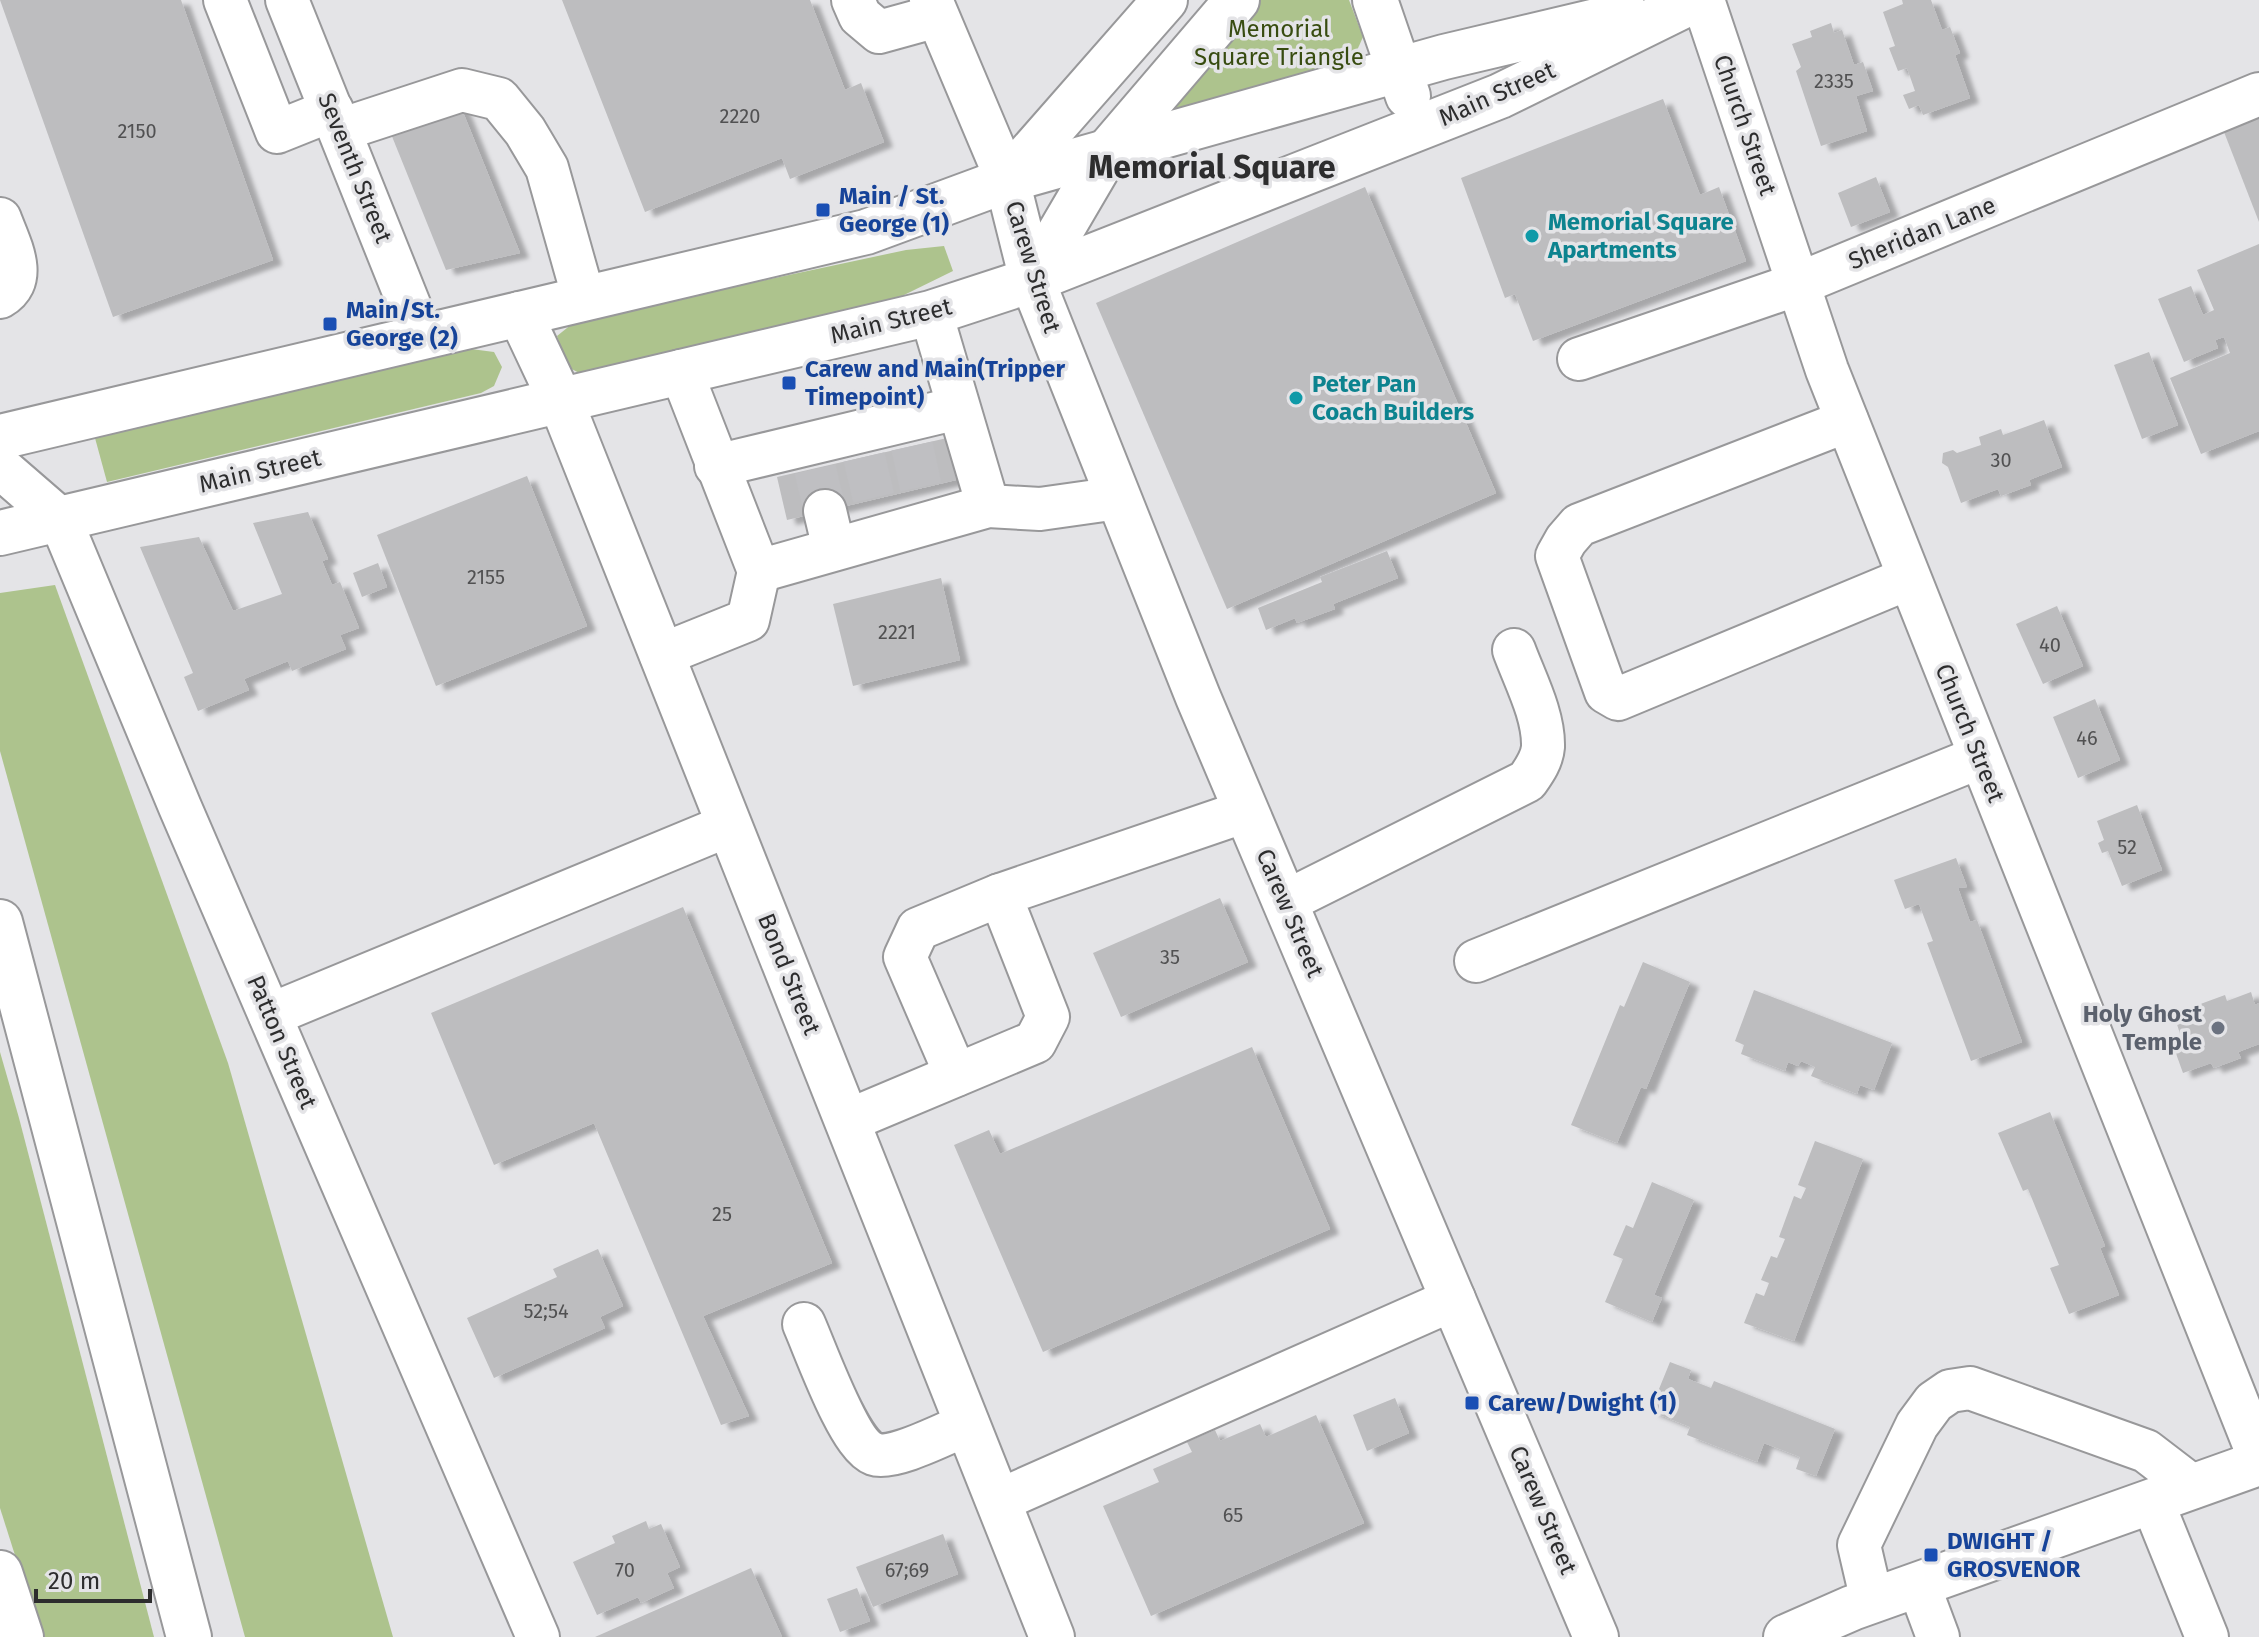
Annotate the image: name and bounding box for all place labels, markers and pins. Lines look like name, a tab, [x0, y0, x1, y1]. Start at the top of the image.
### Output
place label: Main / St. George (1)	[839, 182, 949, 238]
marker: Main / St. George (1)	[814, 201, 832, 219]
place label: Memorial Square Apartments	[1547, 208, 1734, 264]
marker: Memorial Square Apartments	[1523, 227, 1541, 245]
place label: Main/St. George (2)	[346, 296, 458, 352]
marker: Main/St. George (2)	[321, 315, 339, 333]
place label: Carew and Main(Tripper Timepoint)	[805, 355, 1066, 411]
place label: Peter Pan Coach Builders	[1312, 370, 1475, 426]
marker: Carew and Main(Tripper Timepoint)	[780, 374, 798, 392]
marker: Peter Pan Coach Builders	[1287, 389, 1305, 407]
place label: Holy Ghost Temple	[2083, 1000, 2203, 1056]
marker: Holy Ghost Temple	[2209, 1019, 2227, 1037]
place label: Carew/Dwight (1)	[1488, 1389, 1676, 1417]
marker: Carew/Dwight (1)	[1463, 1394, 1481, 1412]
place label: DWIGHT / GROSVENOR	[1947, 1527, 2081, 1583]
marker: DWIGHT / GROSVENOR	[1922, 1546, 1940, 1564]

